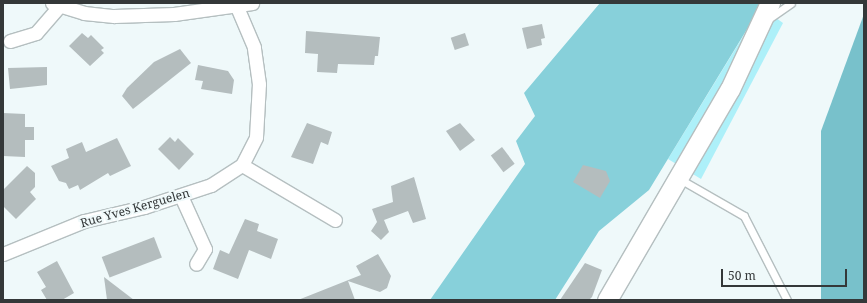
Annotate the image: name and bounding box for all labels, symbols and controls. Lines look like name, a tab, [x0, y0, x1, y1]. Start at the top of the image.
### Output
street label: Rue Yves Kerguelen	[79, 185, 191, 231]
scale bar	[723, 261, 849, 287]
text: 50 m	[728, 267, 756, 284]

